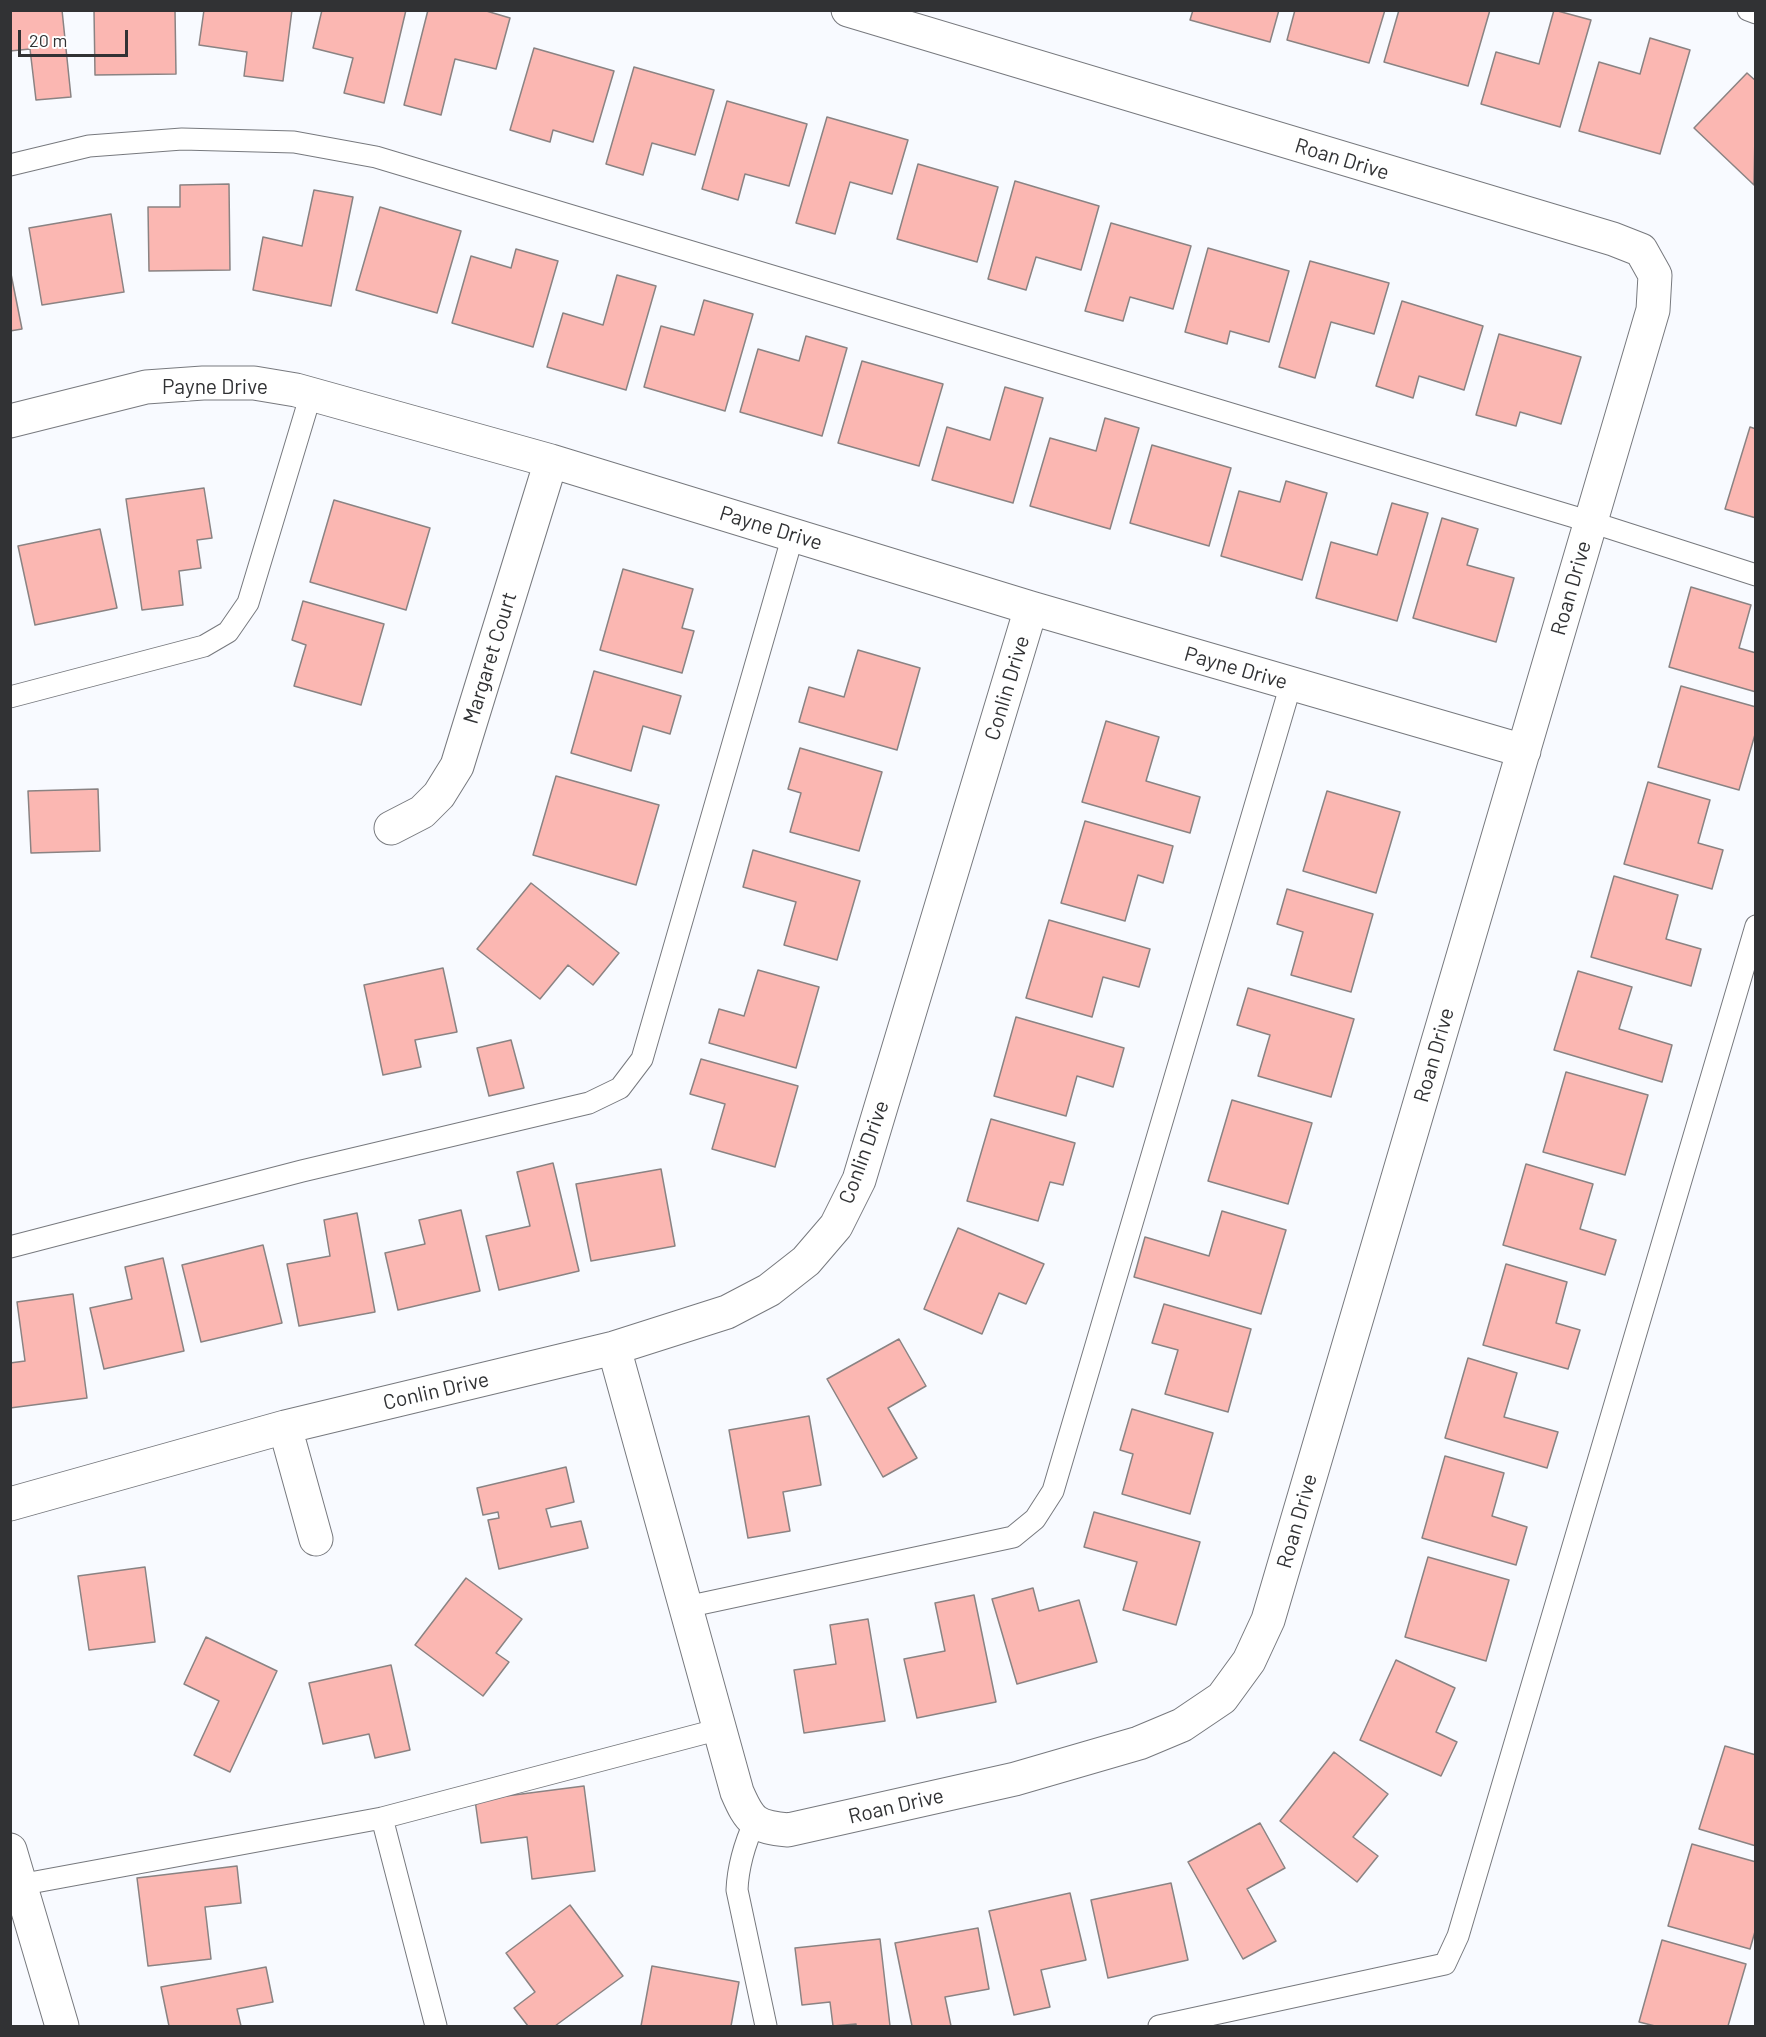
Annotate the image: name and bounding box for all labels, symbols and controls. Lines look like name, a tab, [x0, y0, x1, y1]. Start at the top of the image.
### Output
scale bar	[21, 18, 130, 56]
text: 20 m	[29, 29, 67, 51]
street label: Roan Drive	[1292, 133, 1392, 185]
street label: Payne Drive	[162, 374, 268, 400]
street label: Payne Drive	[717, 500, 825, 556]
street label: Roan Drive	[1545, 538, 1597, 638]
street label: Margaret Court	[458, 589, 522, 727]
street label: Conlin Drive	[979, 633, 1035, 743]
street label: Payne Drive	[1182, 641, 1290, 695]
street label: Roan Drive	[1408, 1005, 1460, 1105]
street label: Conlin Drive	[834, 1097, 894, 1207]
street label: Conlin Drive	[381, 1367, 491, 1415]
street label: Roan Drive	[1271, 1471, 1323, 1571]
street label: Roan Drive	[846, 1783, 946, 1829]

